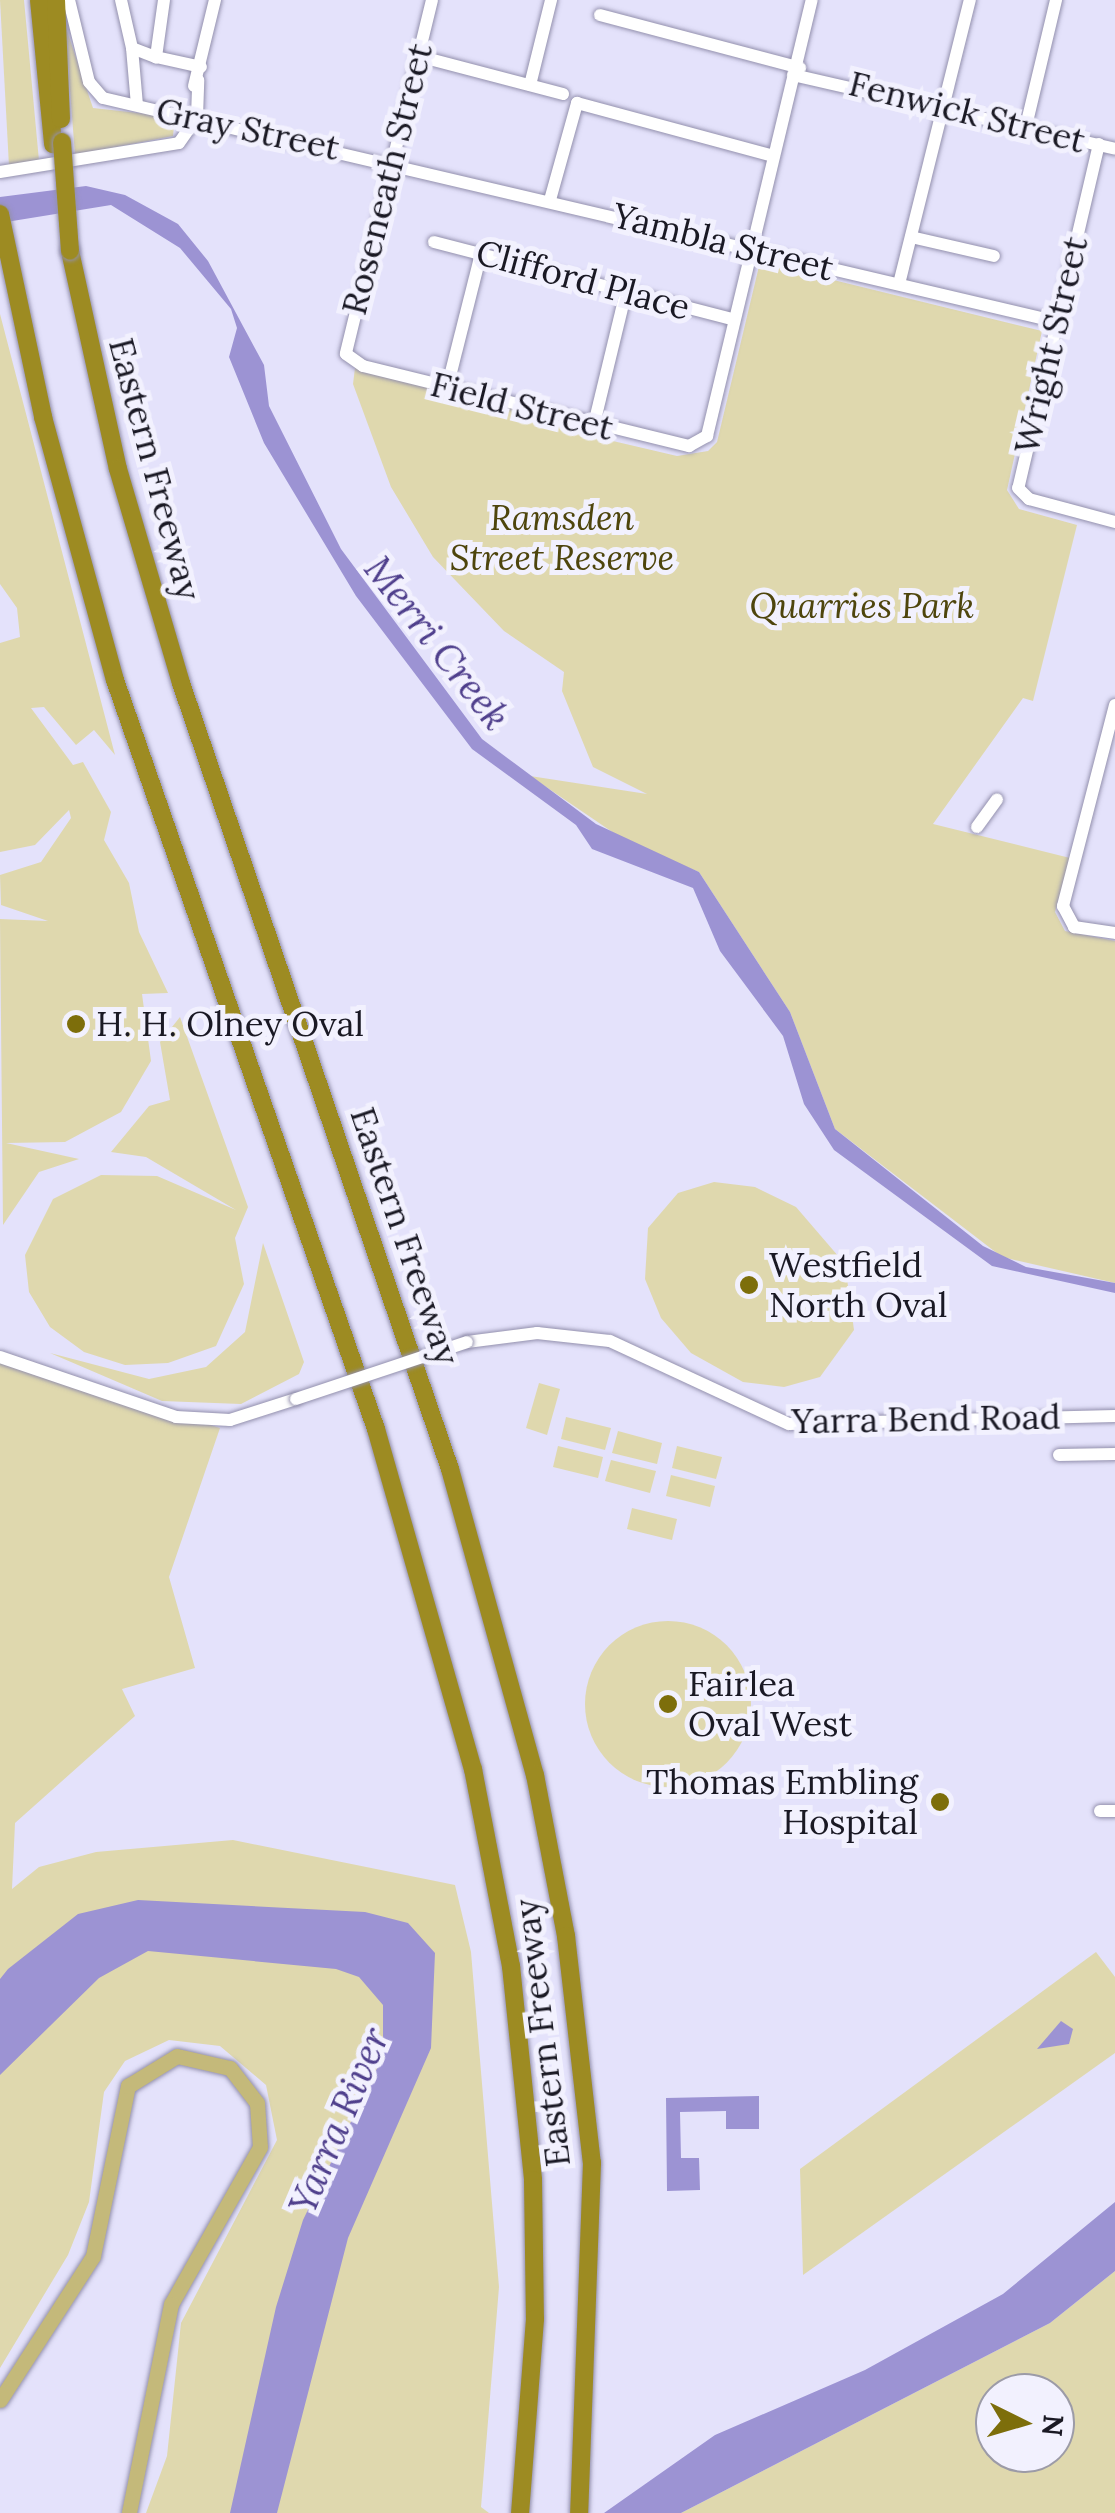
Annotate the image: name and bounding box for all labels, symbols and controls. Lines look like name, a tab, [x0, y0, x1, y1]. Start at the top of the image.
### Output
street label: Roseneath Street	[333, 39, 441, 319]
street label: Fenwick Street	[845, 62, 1089, 162]
street label: Gray Street	[153, 89, 343, 169]
street label: Yambla Street	[608, 194, 838, 290]
street label: Clifford Place	[472, 231, 694, 329]
street label: Wright Street	[1006, 232, 1096, 458]
street label: Eastern Freeway	[100, 333, 210, 605]
street label: Field Street	[426, 363, 618, 449]
park label: Ramsden Street Reserve	[450, 497, 674, 579]
water label: Merri Creek	[355, 547, 519, 739]
park label: Quarries Park	[750, 585, 974, 627]
place label: H. H. Olney Oval	[96, 1003, 364, 1045]
marker: H. H. Olney Oval	[65, 1013, 87, 1035]
street label: Eastern Freeway	[341, 1102, 469, 1370]
place label: Westfield North Oval	[769, 1244, 948, 1326]
marker: Westfield North Oval	[738, 1274, 760, 1296]
street label: Yarra Bend Road	[791, 1396, 1061, 1442]
place label: Fairlea Oval West	[688, 1663, 852, 1745]
marker: Fairlea Oval West	[657, 1693, 679, 1715]
place label: Thomas Embling Hospital	[646, 1761, 918, 1843]
marker: Thomas Embling Hospital	[927, 1789, 953, 1815]
street label: Eastern Freeway	[505, 1897, 579, 2169]
water label: Yarra River	[279, 2021, 399, 2221]
north arrow	[975, 2373, 1075, 2473]
text: N	[1034, 2413, 1072, 2438]

